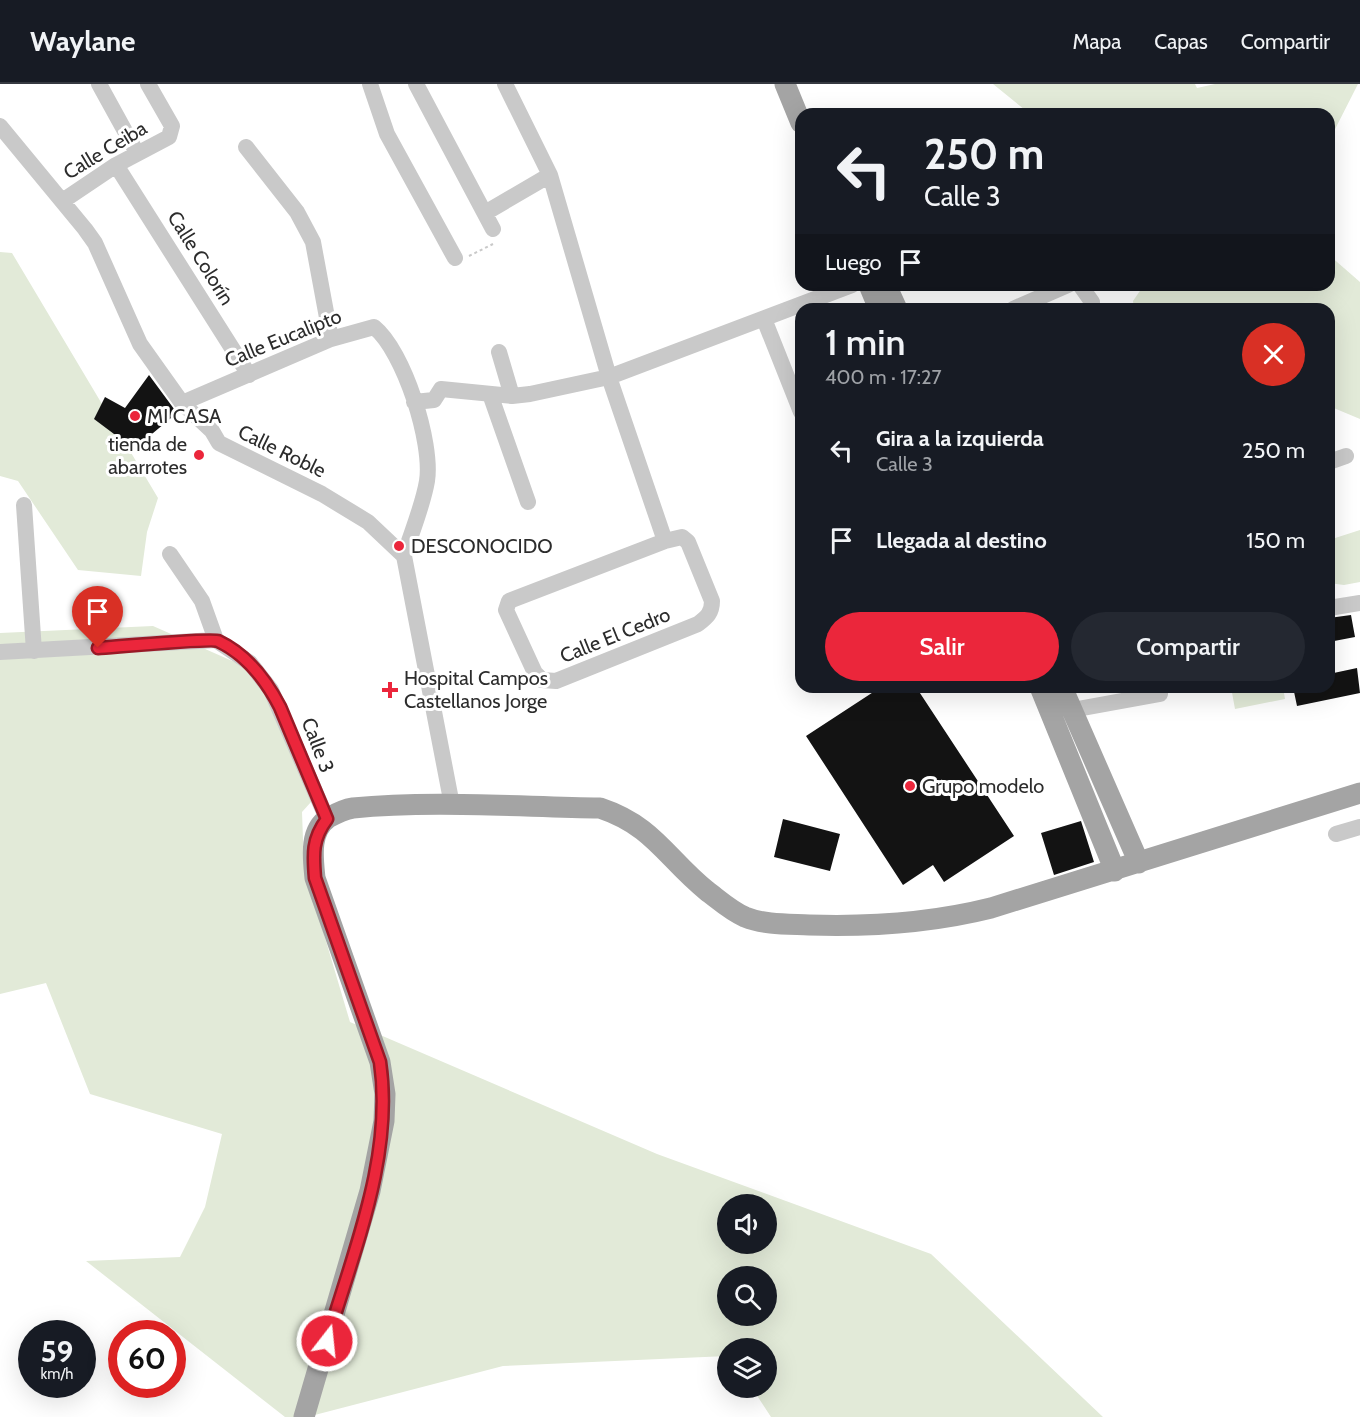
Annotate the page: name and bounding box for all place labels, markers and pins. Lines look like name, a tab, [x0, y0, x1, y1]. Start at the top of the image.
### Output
place label: MI CASA	[147, 404, 222, 428]
marker: MI CASA	[128, 409, 142, 423]
place label: tienda de abarrotes	[108, 432, 187, 479]
marker: tienda de abarrotes	[192, 448, 206, 462]
place label: DESCONOCIDO	[411, 534, 553, 558]
marker: DESCONOCIDO	[392, 539, 406, 553]
pin	[72, 586, 123, 648]
place label: Hospital Campos Castellanos Jorge	[404, 666, 548, 713]
marker: Hospital Campos Castellanos Jorge	[381, 681, 399, 699]
place label: Grupo modelo	[922, 774, 1044, 798]
marker: Grupo modelo	[903, 779, 917, 793]

